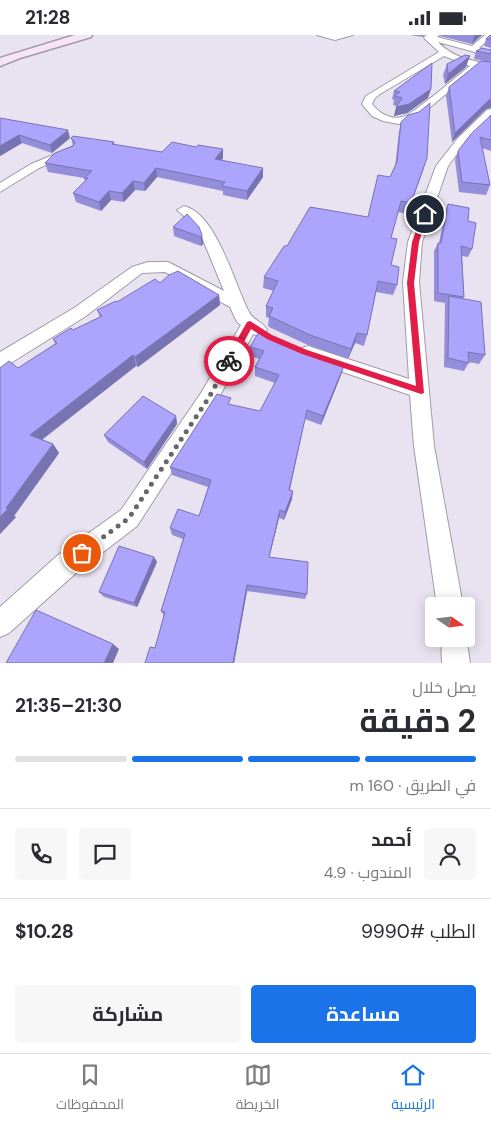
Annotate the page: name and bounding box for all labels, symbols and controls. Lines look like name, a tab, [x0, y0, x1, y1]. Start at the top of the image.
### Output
text: 21:28	[25, 5, 71, 30]
pin	[404, 193, 446, 235]
icon: home	[411, 200, 439, 228]
courier	[204, 336, 254, 386]
icon: bike	[215, 347, 243, 375]
pin	[61, 532, 103, 574]
icon: bag	[68, 539, 96, 567]
north arrow	[425, 597, 475, 647]
map controls	[425, 597, 475, 647]
text: يصل خلال	[412, 677, 476, 698]
text: 21:30–21:35	[15, 693, 122, 718]
text: 2 دقيقة	[360, 700, 476, 742]
text: في الطريق · 160 m	[350, 775, 476, 796]
text: أحمد	[371, 827, 412, 852]
button: phone	[15, 828, 67, 880]
button: chat	[79, 828, 131, 880]
button: person	[424, 828, 476, 880]
text: المندوب · 4.9	[324, 862, 412, 883]
text: $10.28	[15, 919, 74, 944]
text: الطلب #9990	[361, 919, 476, 944]
button: مشاركة	[15, 985, 241, 1043]
button: مساعدة	[251, 985, 476, 1043]
tab: المحفوظات	[56, 1061, 124, 1117]
tab: الخريطة	[236, 1061, 279, 1117]
tab: الرئيسية	[391, 1061, 435, 1117]

